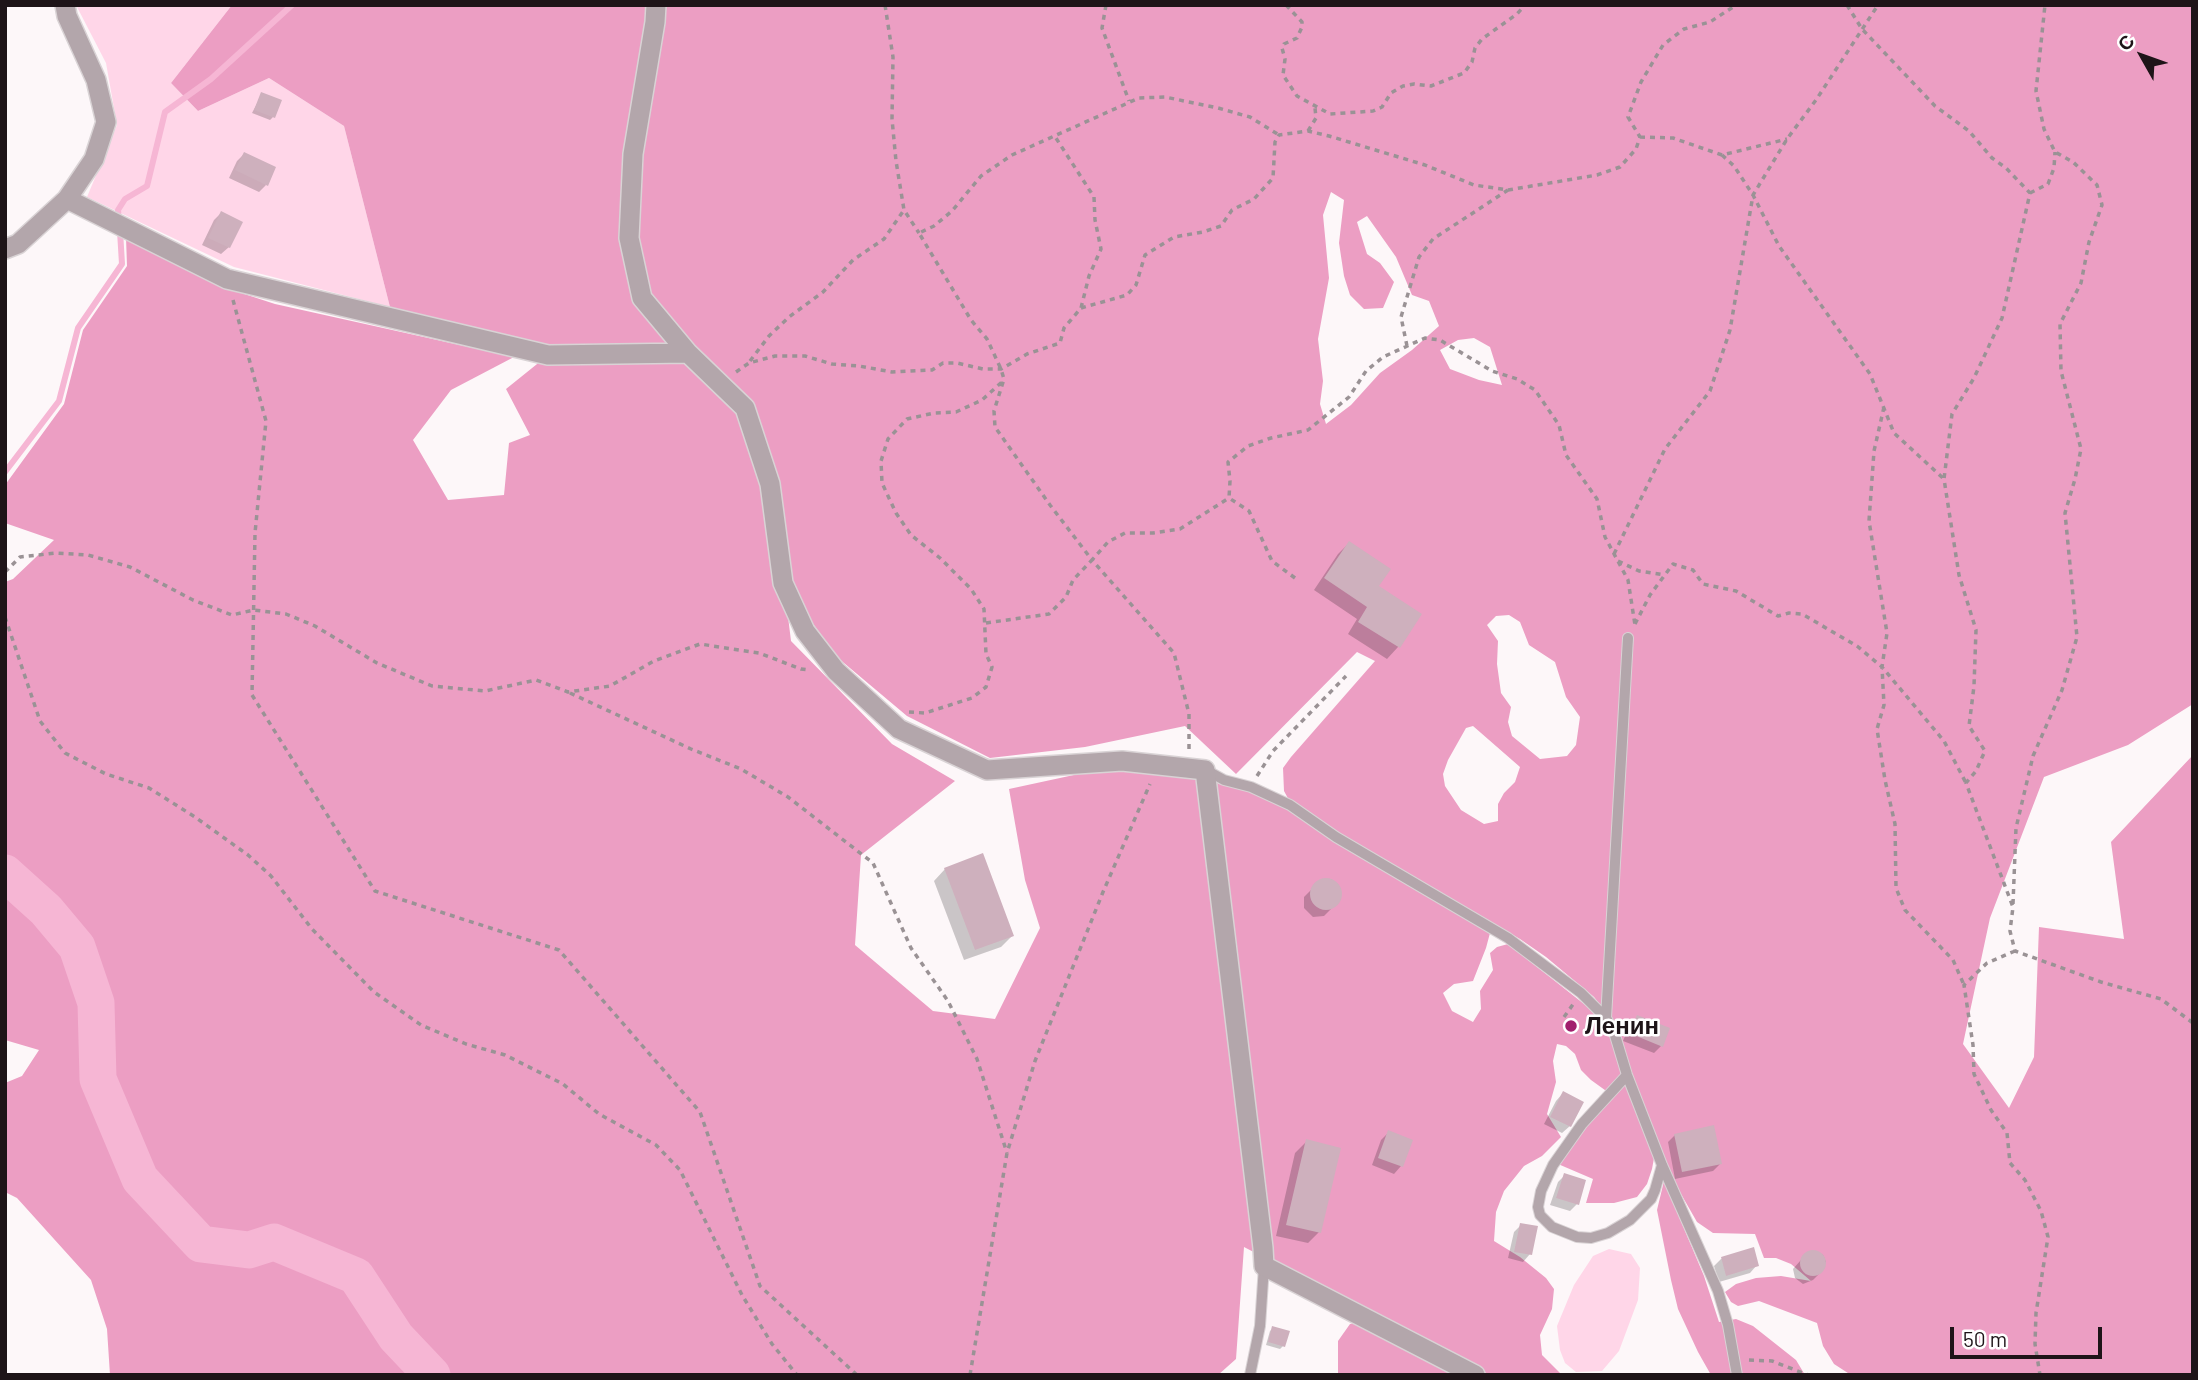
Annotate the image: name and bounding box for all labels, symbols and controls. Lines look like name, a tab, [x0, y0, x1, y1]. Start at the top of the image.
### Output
north arrow	[2107, 21, 2177, 91]
text: С	[2112, 30, 2139, 55]
place label: Ленин	[1585, 1012, 1659, 1040]
marker: Ленин	[1563, 1018, 1579, 1034]
scale bar	[1953, 1314, 2105, 1358]
text: 50 m	[1963, 1326, 2007, 1351]

